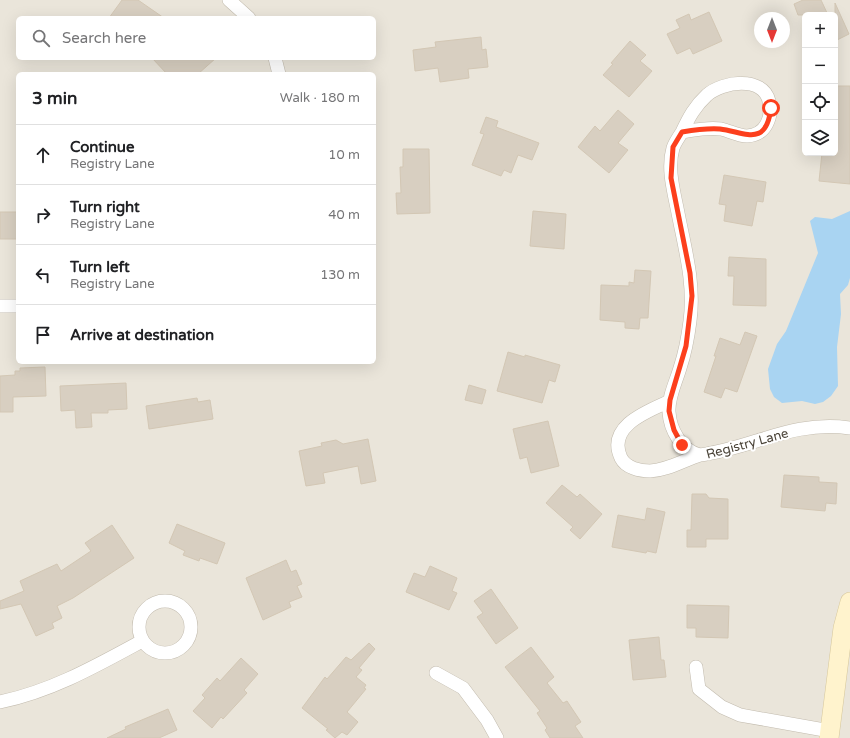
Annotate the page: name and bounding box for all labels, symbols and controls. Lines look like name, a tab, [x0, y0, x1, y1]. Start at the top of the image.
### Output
north arrow	[754, 12, 790, 48]
map controls	[802, 12, 838, 156]
button: +	[802, 12, 838, 48]
search box	[16, 16, 376, 60]
icon: search	[30, 27, 52, 49]
text: Search here	[62, 29, 146, 47]
button: −	[802, 48, 838, 84]
button: locate	[802, 84, 838, 120]
text: 3 min	[32, 88, 77, 109]
text: Walk · 180 m	[280, 90, 360, 106]
route start	[762, 99, 780, 117]
button: layers	[802, 120, 838, 156]
text: Continue	[70, 138, 134, 156]
icon: ahead	[32, 144, 54, 166]
text: 10 m	[328, 147, 360, 163]
text: Registry Lane	[70, 156, 155, 172]
text: Turn right	[70, 198, 140, 216]
icon: right	[32, 204, 54, 226]
text: 40 m	[328, 207, 360, 223]
text: Registry Lane	[70, 216, 155, 232]
text: Turn left	[70, 258, 130, 276]
icon: left	[32, 264, 54, 286]
text: 130 m	[320, 267, 360, 283]
text: Registry Lane	[70, 276, 155, 292]
icon: arrive	[32, 324, 54, 346]
text: Arrive at destination	[70, 326, 214, 344]
street label: Registry Lane	[704, 425, 790, 463]
route end	[673, 436, 691, 454]

